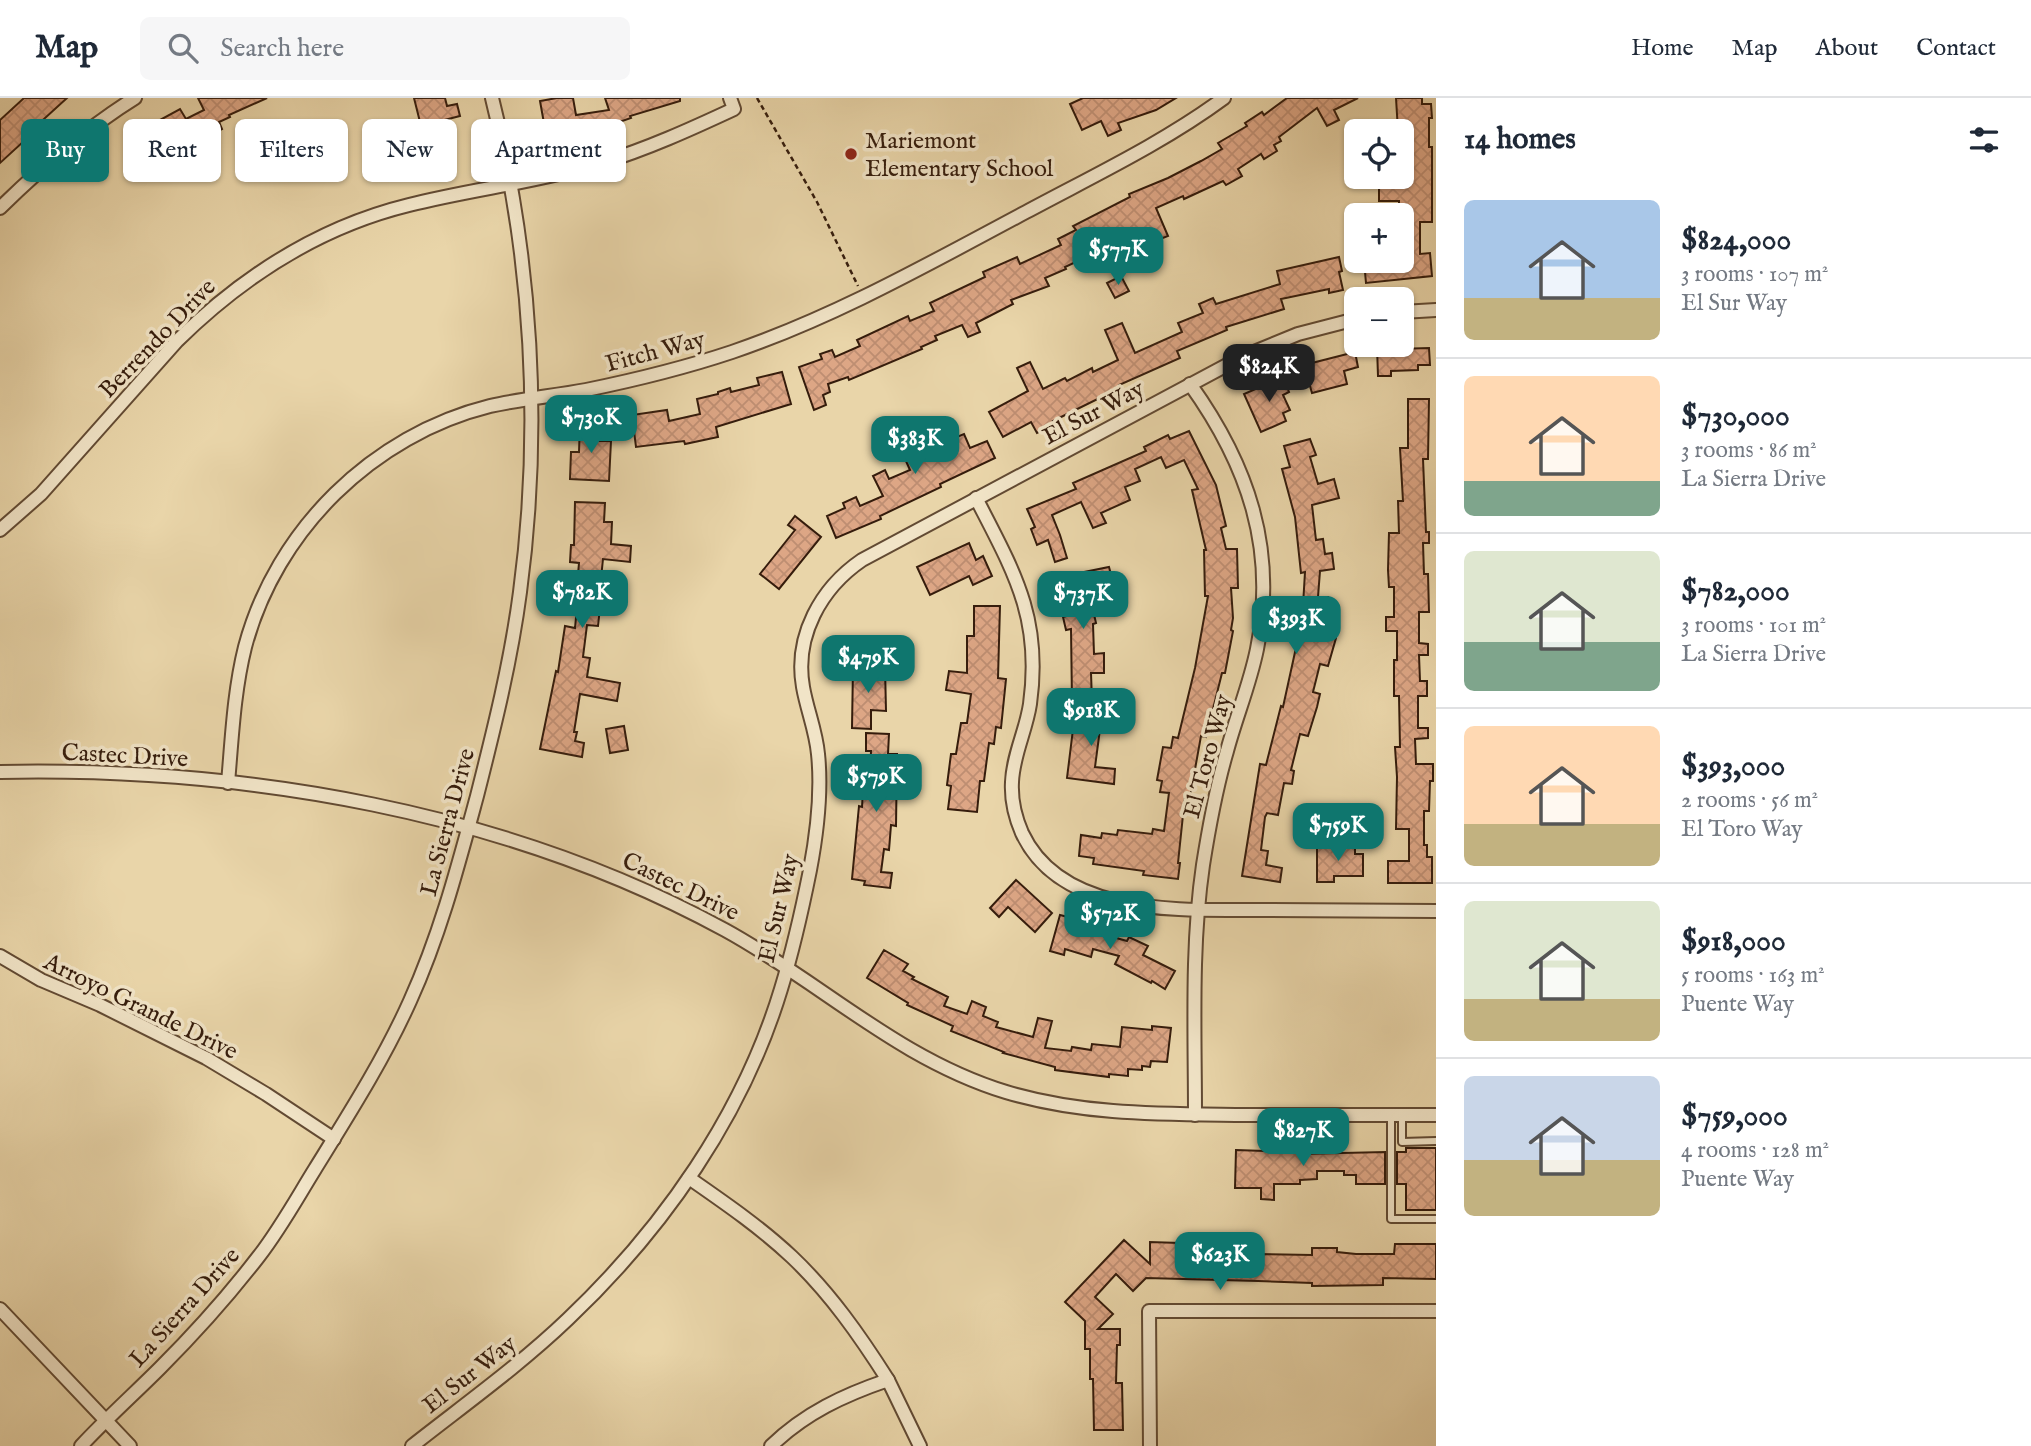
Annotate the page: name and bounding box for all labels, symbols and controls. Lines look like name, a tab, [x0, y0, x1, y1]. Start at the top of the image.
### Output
search box	[140, 17, 630, 80]
text: Map	[35, 27, 98, 69]
icon: search	[164, 29, 202, 67]
text: Search here	[220, 32, 344, 65]
text: Home	[1631, 33, 1694, 64]
text: Map	[1732, 33, 1778, 64]
text: About	[1816, 33, 1878, 64]
text: Contact	[1916, 33, 1996, 64]
chip: Buy	[21, 119, 109, 182]
chip: Rent	[123, 119, 221, 182]
chip: Filters	[235, 119, 348, 182]
chip: New	[362, 119, 457, 182]
chip: Apartment	[471, 119, 626, 182]
map controls	[1344, 119, 1414, 357]
button: locate	[1344, 119, 1414, 189]
text: 14 homes	[1464, 121, 1576, 159]
icon: filters	[1965, 121, 2003, 159]
place label: Mariemont Elementary School	[865, 126, 1054, 185]
marker: Mariemont Elementary School	[843, 146, 859, 162]
button: +	[1344, 203, 1414, 273]
text: $824,000	[1681, 222, 1791, 260]
pin: $577K	[1069, 228, 1167, 287]
icon: home	[1520, 228, 1604, 312]
text: $577K	[1088, 235, 1148, 264]
text: 3 rooms · 107 m²	[1681, 260, 1829, 289]
street label: Berrendo Drive	[93, 272, 223, 406]
button: −	[1344, 287, 1414, 357]
text: El Sur Way	[1681, 289, 1787, 318]
street label: Fitch Way	[602, 324, 709, 381]
pin: $824K	[1220, 344, 1318, 404]
text: $824K	[1239, 352, 1299, 381]
street label: El Sur Way	[1038, 374, 1150, 453]
pin: $730K	[542, 396, 640, 455]
text: $730,000	[1681, 398, 1790, 436]
text: $730K	[561, 403, 621, 432]
icon: home	[1520, 404, 1604, 488]
pin: $383K	[866, 416, 964, 476]
text: $383K	[887, 424, 943, 453]
text: 3 rooms · 86 m²	[1681, 436, 1817, 465]
text: La Sierra Drive	[1681, 465, 1826, 494]
pin: $782K	[533, 570, 631, 630]
pin: $737K	[1034, 572, 1132, 631]
text: $782,000	[1681, 573, 1790, 611]
text: $782K	[552, 578, 612, 607]
text: $737K	[1053, 579, 1113, 608]
icon: home	[1520, 579, 1604, 663]
pin: $393K	[1247, 596, 1345, 656]
text: $393K	[1268, 604, 1324, 633]
text: 3 rooms · 101 m²	[1681, 611, 1826, 640]
pin: $479K	[819, 636, 917, 695]
text: La Sierra Drive	[1681, 640, 1826, 669]
text: $479K	[838, 643, 898, 672]
pin: $918K	[1042, 688, 1140, 748]
street label: El Toro Way	[1177, 691, 1240, 822]
text: $918K	[1063, 696, 1119, 725]
street label: Castec Drive	[61, 738, 189, 775]
street label: La Sierra Drive	[414, 745, 483, 900]
text: $393,000	[1681, 748, 1785, 786]
pin: $579K	[827, 754, 925, 814]
icon: home	[1520, 754, 1604, 838]
text: $579K	[847, 762, 905, 791]
text: 2 rooms · 56 m²	[1681, 786, 1818, 815]
pin: $759K	[1289, 804, 1387, 863]
text: $759K	[1309, 811, 1367, 840]
text: El Toro Way	[1681, 815, 1803, 844]
street label: Castec Drive	[617, 846, 744, 929]
street label: El Sur Way	[752, 851, 807, 966]
pin: $572K	[1061, 892, 1159, 951]
text: $572K	[1080, 899, 1140, 928]
text: $918,000	[1681, 923, 1786, 961]
icon: home	[1520, 929, 1604, 1013]
street label: Arroyo Grande Drive	[37, 946, 242, 1068]
text: 5 rooms · 163 m²	[1681, 961, 1825, 990]
text: Puente Way	[1681, 990, 1794, 1019]
text: $759,000	[1681, 1098, 1788, 1136]
icon: home	[1520, 1104, 1604, 1188]
pin: $827K	[1254, 1108, 1352, 1168]
text: $827K	[1273, 1116, 1333, 1145]
text: 4 rooms · 128 m²	[1681, 1136, 1829, 1165]
text: Puente Way	[1681, 1165, 1794, 1194]
pin: $623K	[1171, 1232, 1269, 1292]
text: $623K	[1191, 1240, 1249, 1269]
street label: La Sierra Drive	[123, 1241, 247, 1375]
street label: El Sur Way	[417, 1329, 523, 1421]

